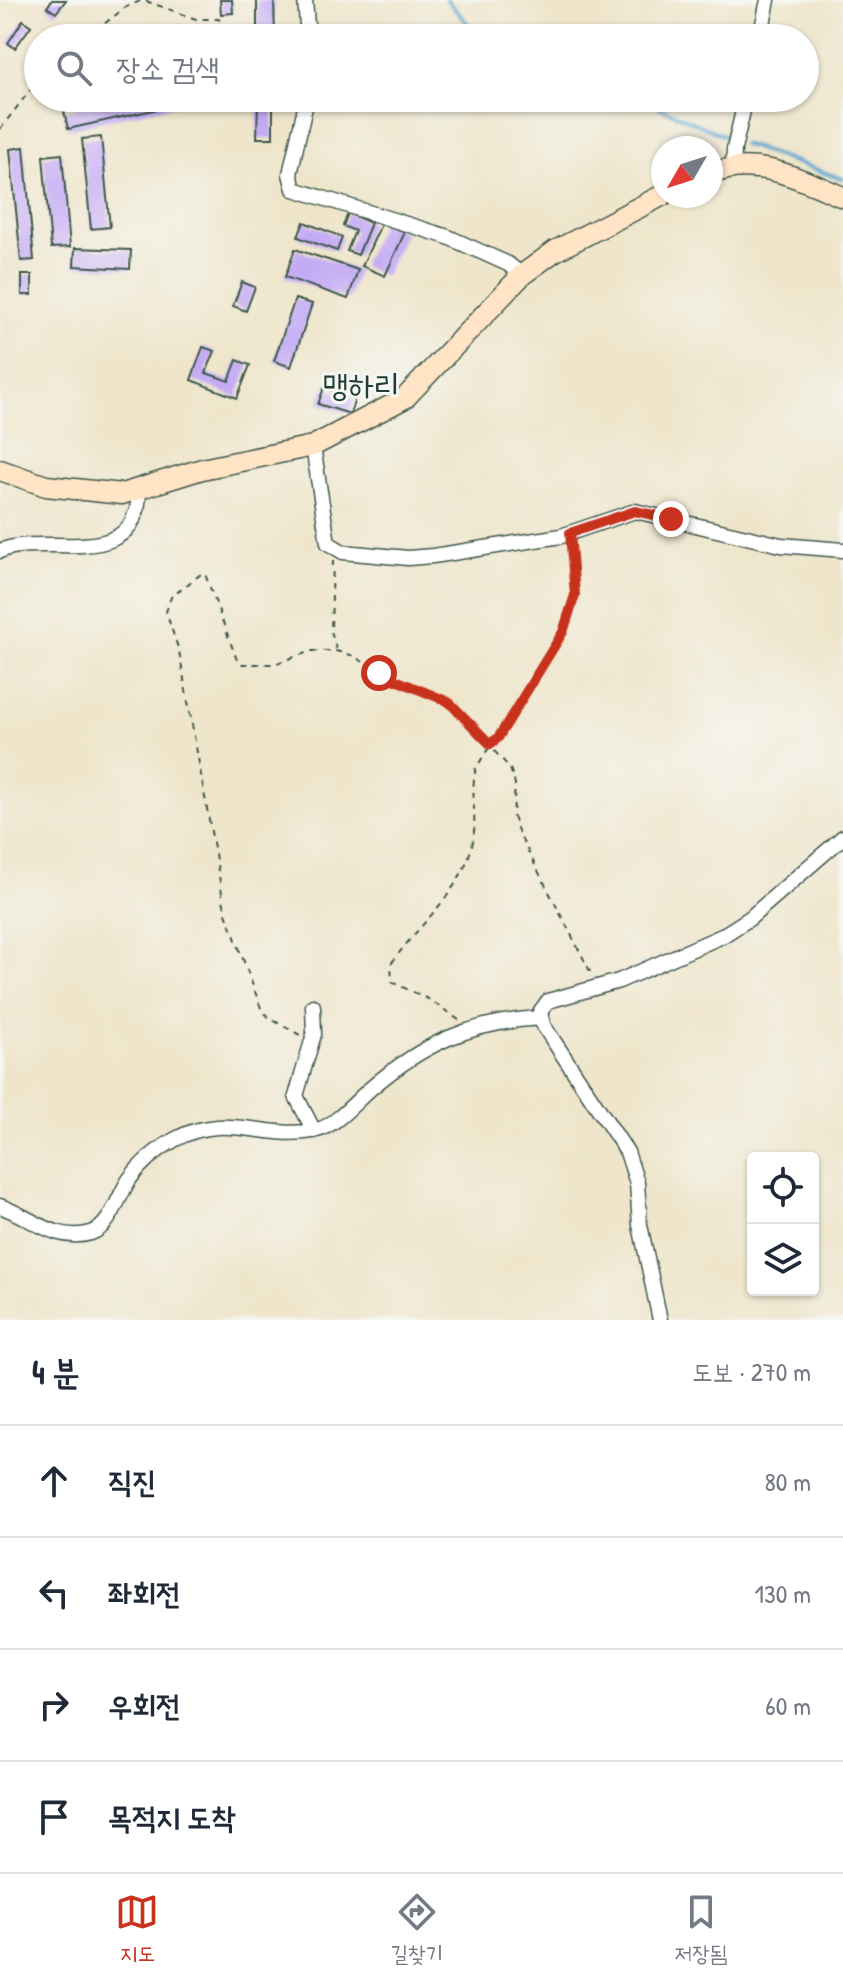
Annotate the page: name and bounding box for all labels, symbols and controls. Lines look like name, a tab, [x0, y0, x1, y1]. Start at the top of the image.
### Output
search box	[24, 24, 819, 112]
icon: search	[52, 46, 96, 90]
text: 장소 검색	[116, 48, 219, 88]
north arrow	[651, 136, 723, 208]
district label: 맹하리	[322, 363, 400, 406]
route end	[653, 501, 689, 537]
route start	[361, 655, 397, 691]
map controls	[747, 1152, 819, 1296]
button: locate	[747, 1152, 819, 1224]
button: layers	[747, 1224, 819, 1296]
text: 4 분	[32, 1349, 80, 1395]
text: 도보 · 270 m	[692, 1354, 811, 1389]
icon: ahead	[32, 1459, 76, 1503]
text: 직진	[108, 1461, 156, 1501]
text: 80 m	[764, 1464, 811, 1499]
icon: left	[32, 1571, 76, 1615]
text: 좌회전	[108, 1573, 180, 1613]
text: 130 m	[755, 1576, 811, 1611]
icon: right	[32, 1683, 76, 1727]
text: 우회전	[108, 1685, 180, 1725]
text: 60 m	[765, 1688, 811, 1723]
icon: arrive	[32, 1795, 76, 1839]
text: 목적지 도착	[108, 1797, 236, 1837]
tab: 지도	[115, 1890, 159, 1968]
tab: 길찾기	[390, 1890, 443, 1968]
tab: 저장됨	[674, 1890, 728, 1968]

